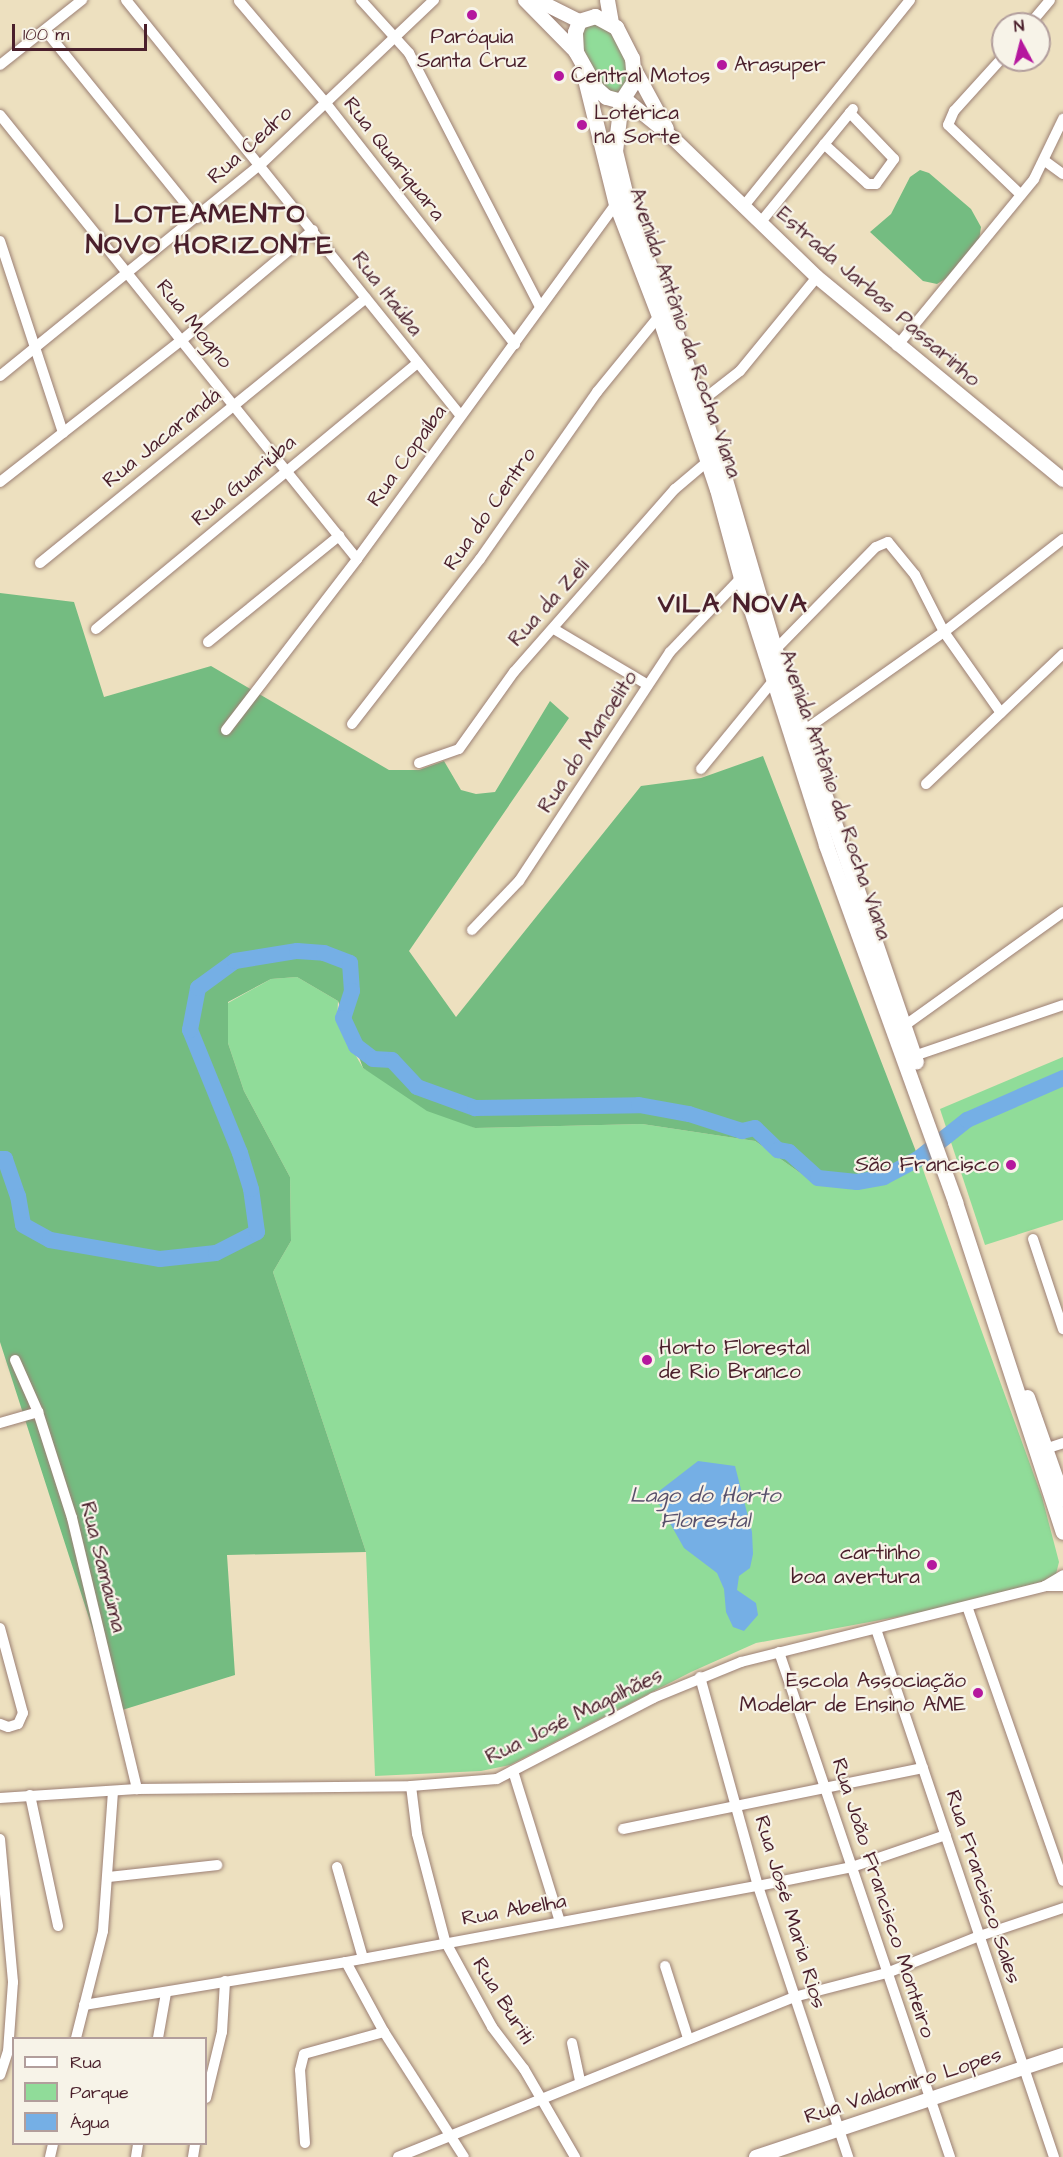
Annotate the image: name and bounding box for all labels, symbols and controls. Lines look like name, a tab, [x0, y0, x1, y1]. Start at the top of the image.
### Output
marker: Paróquia Santa Cruz	[465, 8, 479, 22]
scale bar	[15, 12, 150, 50]
north arrow	[991, 12, 1051, 72]
text: N	[1013, 15, 1025, 38]
text: 100 m	[23, 22, 69, 47]
place label: Paróquia Santa Cruz	[417, 24, 527, 74]
place label: Arasuper	[734, 52, 826, 78]
marker: Arasuper	[715, 58, 729, 72]
place label: Central Motos	[571, 63, 710, 89]
marker: Central Motos	[552, 69, 566, 83]
street label: Rua Quariquara	[338, 92, 450, 226]
street label: Rua Cedro	[203, 100, 297, 190]
place label: Lotérica na Sorte	[594, 100, 680, 150]
marker: Lotérica na Sorte	[575, 118, 589, 132]
street label: Avenida Antônio da Rocha Viana	[623, 185, 747, 481]
district label: LOTEAMENTO NOVO HORIZONTE	[86, 198, 334, 261]
street label: Estrada Jarbas Passarinho	[771, 202, 985, 392]
street label: Rua Itaúba	[346, 247, 428, 341]
street label: Rua Mogno	[151, 274, 237, 374]
street label: Rua Jacarandá	[98, 383, 226, 493]
street label: Rua Copaíba	[362, 400, 452, 512]
street label: Rua Guariúba	[187, 430, 301, 532]
street label: Rua do Centro	[438, 443, 542, 575]
street label: Rua da Zeli	[503, 554, 595, 652]
district label: VILA NOVA	[658, 589, 808, 621]
street label: Avenida Antônio da Rocha Viana	[773, 647, 897, 943]
street label: Rua do Manoelito	[533, 666, 643, 818]
place label: São Francisco	[855, 1152, 999, 1178]
marker: São Francisco	[1004, 1158, 1018, 1172]
place label: Horto Florestal de Rio Branco	[659, 1335, 809, 1385]
marker: Horto Florestal de Rio Branco	[640, 1353, 654, 1367]
water label: Lago do Horto Florestal	[630, 1482, 780, 1534]
street label: Rua Samaúma	[75, 1499, 131, 1635]
place label: cartinho boa avertura	[791, 1540, 920, 1590]
marker: cartinho boa avertura	[925, 1558, 939, 1572]
street label: Rua José Magalhães	[481, 1662, 667, 1770]
place label: Escola Associação Modelar de Ensino AME	[740, 1668, 966, 1718]
marker: Escola Associação Modelar de Ensino AME	[971, 1686, 985, 1700]
street label: Rua João Francisco Monteiro	[826, 1755, 940, 2041]
street label: Rua Francisco Sales	[940, 1787, 1026, 1987]
street label: Rua José Maria Rios	[749, 1813, 831, 2011]
street label: Rua Abelha	[460, 1888, 568, 1932]
street label: Rua Buriti	[467, 1953, 539, 2049]
legend	[12, 2037, 207, 2145]
street label: Rua Valdomiro Lopes	[801, 2042, 1005, 2130]
text: Rua	[70, 2050, 101, 2075]
text: Parque	[70, 2080, 129, 2105]
text: Água	[70, 2110, 109, 2135]

